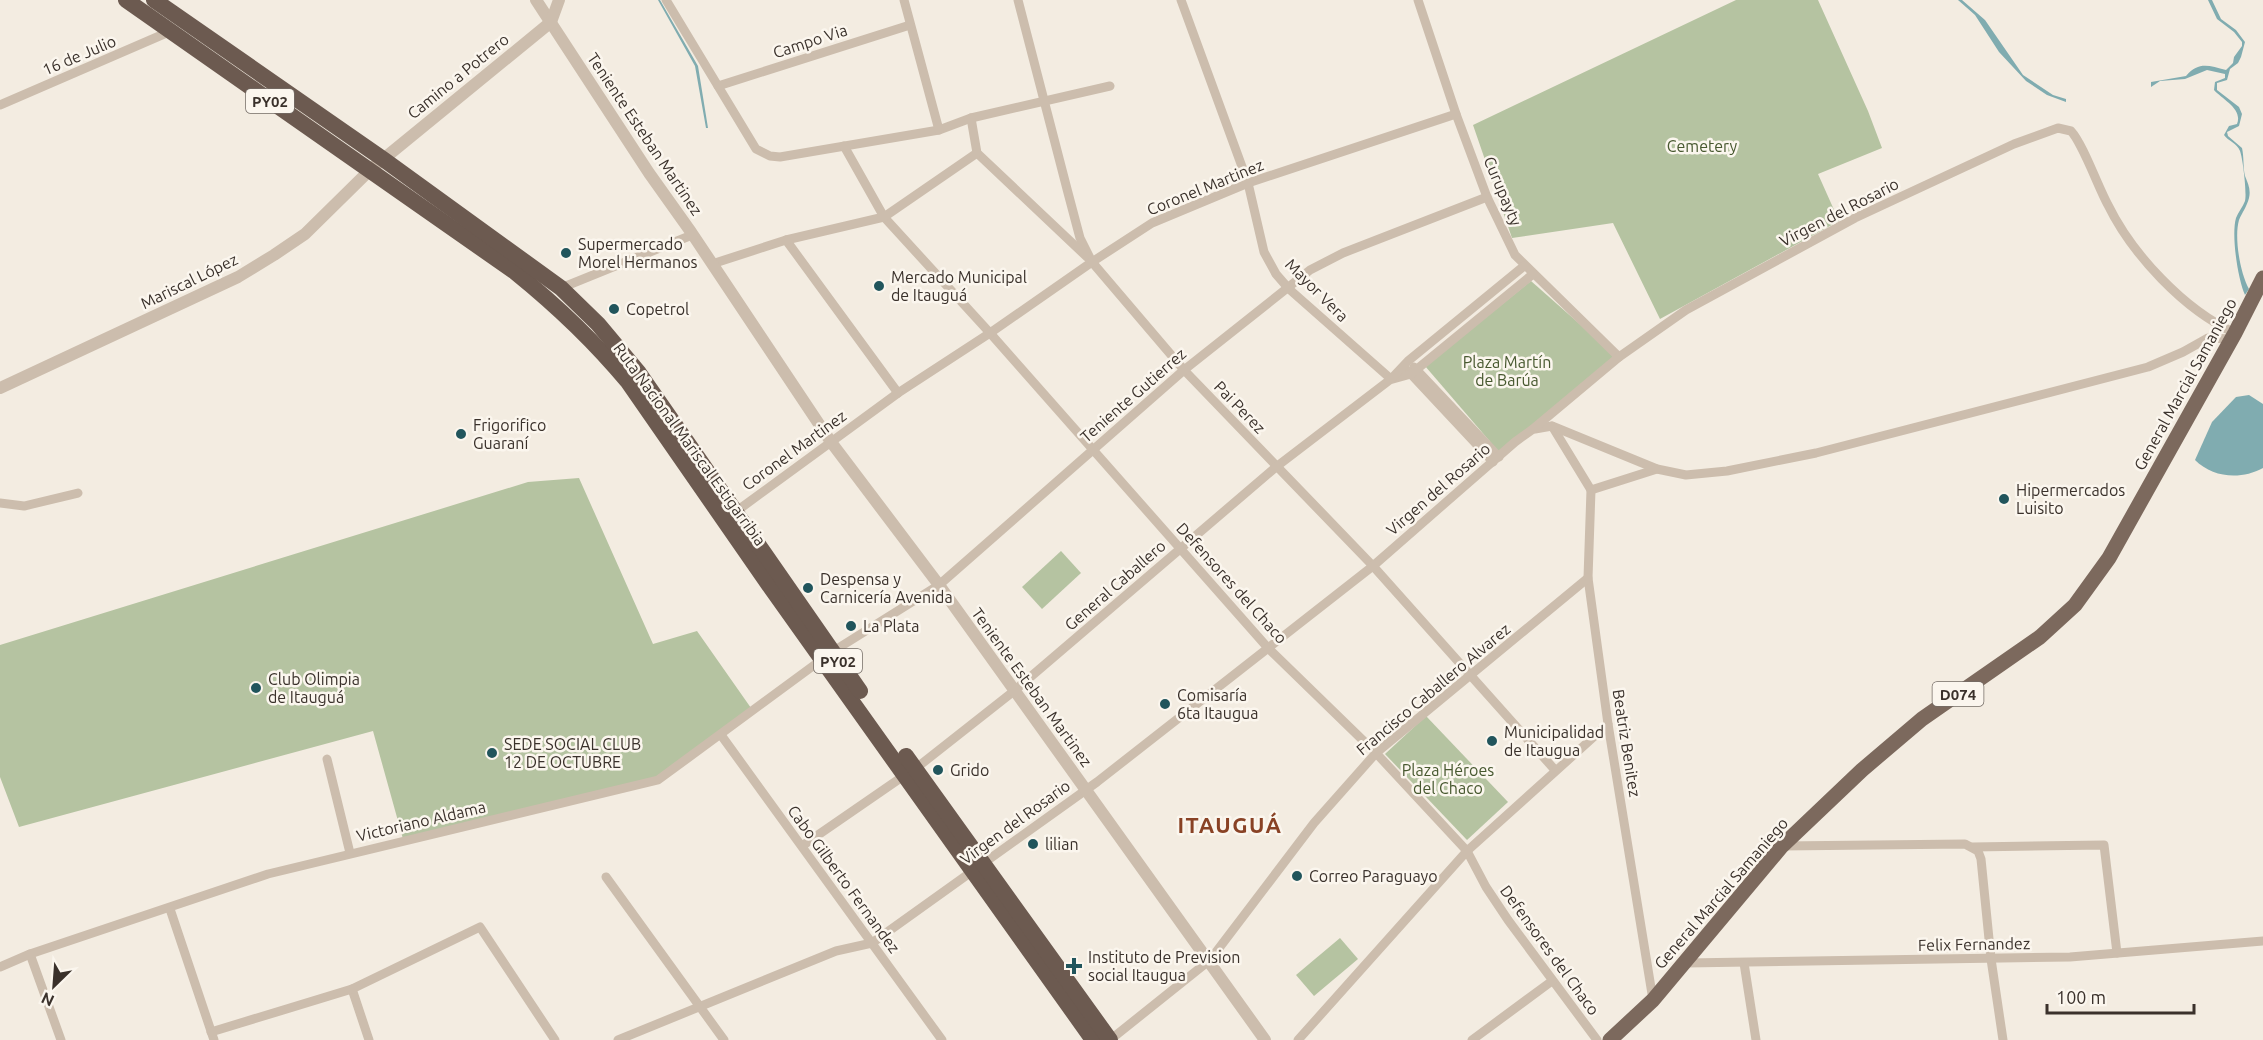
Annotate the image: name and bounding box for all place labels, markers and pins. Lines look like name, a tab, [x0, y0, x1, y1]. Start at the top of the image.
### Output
place label: Supermercado Morel Hermanos	[578, 235, 698, 271]
marker: Supermercado Morel Hermanos	[559, 246, 573, 260]
place label: Mercado Municipal de Itauguá	[891, 268, 1027, 304]
marker: Mercado Municipal de Itauguá	[872, 279, 886, 293]
place label: Copetrol	[626, 300, 689, 318]
marker: Copetrol	[607, 302, 621, 316]
place label: Frigorifico Guaraní	[473, 416, 546, 452]
marker: Frigorifico Guaraní	[454, 427, 468, 441]
place label: Hipermercados Luisito	[2016, 481, 2125, 517]
marker: Hipermercados Luisito	[1997, 492, 2011, 506]
place label: Despensa y Carnicería Avenida	[820, 570, 953, 606]
marker: Despensa y Carnicería Avenida	[801, 581, 815, 595]
place label: La Plata	[863, 617, 920, 635]
marker: La Plata	[844, 619, 858, 633]
place label: Club Olimpia de Itauguá	[268, 670, 360, 706]
marker: Club Olimpia de Itauguá	[249, 681, 263, 695]
place label: Comisaría 6ta Itaugua	[1177, 686, 1258, 722]
marker: Comisaría 6ta Itaugua	[1158, 697, 1172, 711]
place label: Municipalidad de Itaugua	[1504, 723, 1604, 759]
marker: Municipalidad de Itaugua	[1485, 734, 1499, 748]
place label: SEDE SOCIAL CLUB 12 DE OCTUBRE	[504, 735, 641, 771]
marker: SEDE SOCIAL CLUB 12 DE OCTUBRE	[485, 746, 499, 760]
place label: Grido	[950, 761, 989, 779]
marker: Grido	[931, 763, 945, 777]
place label: lilian	[1045, 835, 1079, 853]
marker: lilian	[1026, 837, 1040, 851]
place label: Correo Paraguayo	[1309, 867, 1438, 885]
marker: Correo Paraguayo	[1290, 869, 1304, 883]
place label: Instituto de Prevision social Itaugua	[1088, 948, 1240, 984]
marker: Instituto de Prevision social Itaugua	[1065, 957, 1083, 975]

